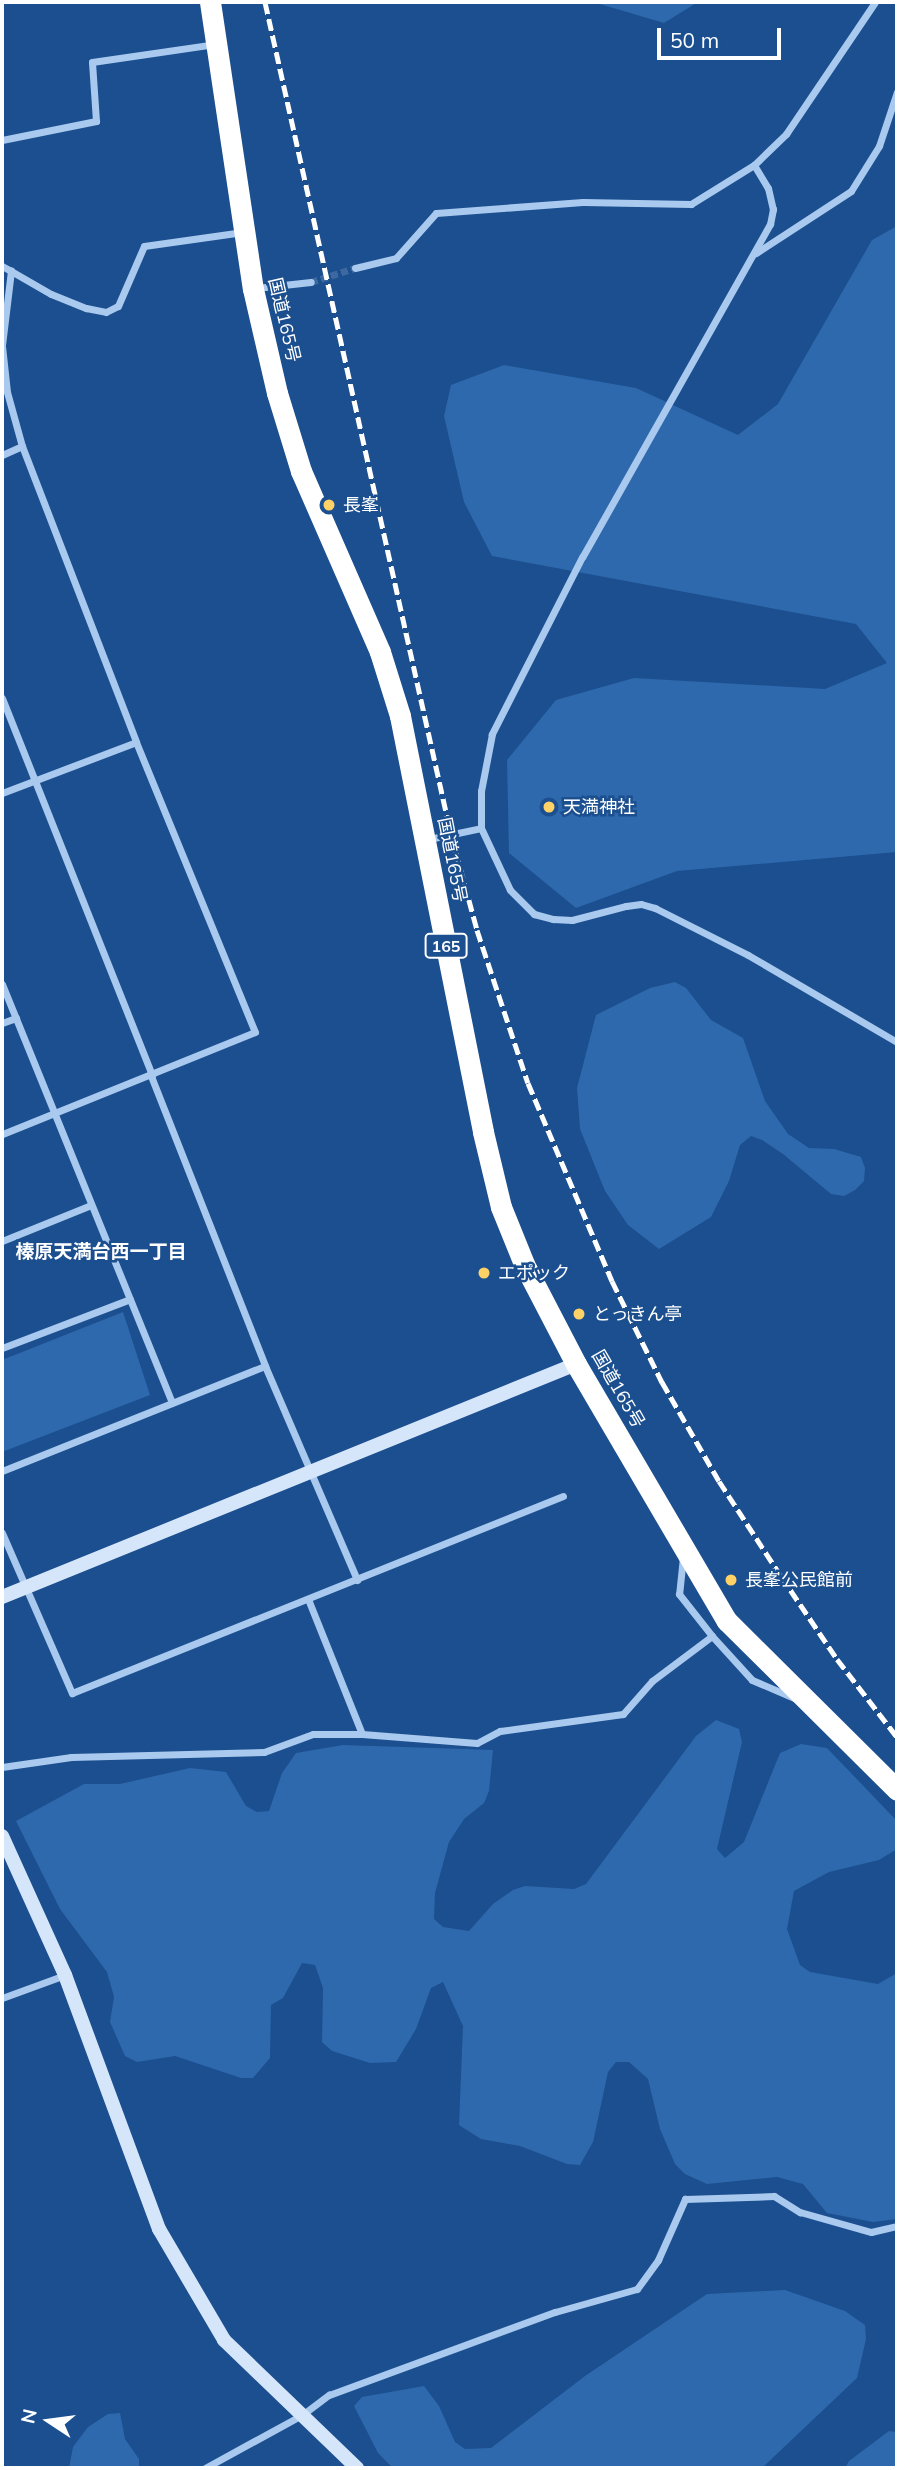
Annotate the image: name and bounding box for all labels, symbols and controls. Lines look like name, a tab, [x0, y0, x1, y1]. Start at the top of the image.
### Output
scale bar	[661, 14, 785, 58]
text: 50 m	[670, 27, 719, 53]
street label: 国道165号	[264, 275, 304, 365]
place label: 長峯	[343, 494, 379, 516]
marker: 長峯	[321, 497, 337, 513]
place label: 天満神社	[563, 796, 635, 818]
marker: 天満神社	[541, 799, 557, 815]
street label: 国道165号	[433, 816, 471, 904]
road number: 165	[423, 934, 469, 958]
district label: 榛原天満台西一丁目	[16, 1241, 186, 1263]
place label: エポック	[498, 1262, 570, 1284]
marker: エポック	[476, 1265, 492, 1281]
place label: とっきん亭	[593, 1303, 683, 1325]
marker: とっきん亭	[571, 1306, 587, 1322]
street label: 国道165号	[587, 1346, 649, 1432]
place label: 長峯公民館前	[745, 1569, 853, 1591]
marker: 長峯公民館前	[723, 1572, 739, 1588]
north arrow	[14, 2386, 84, 2456]
text: N	[15, 2407, 42, 2426]

